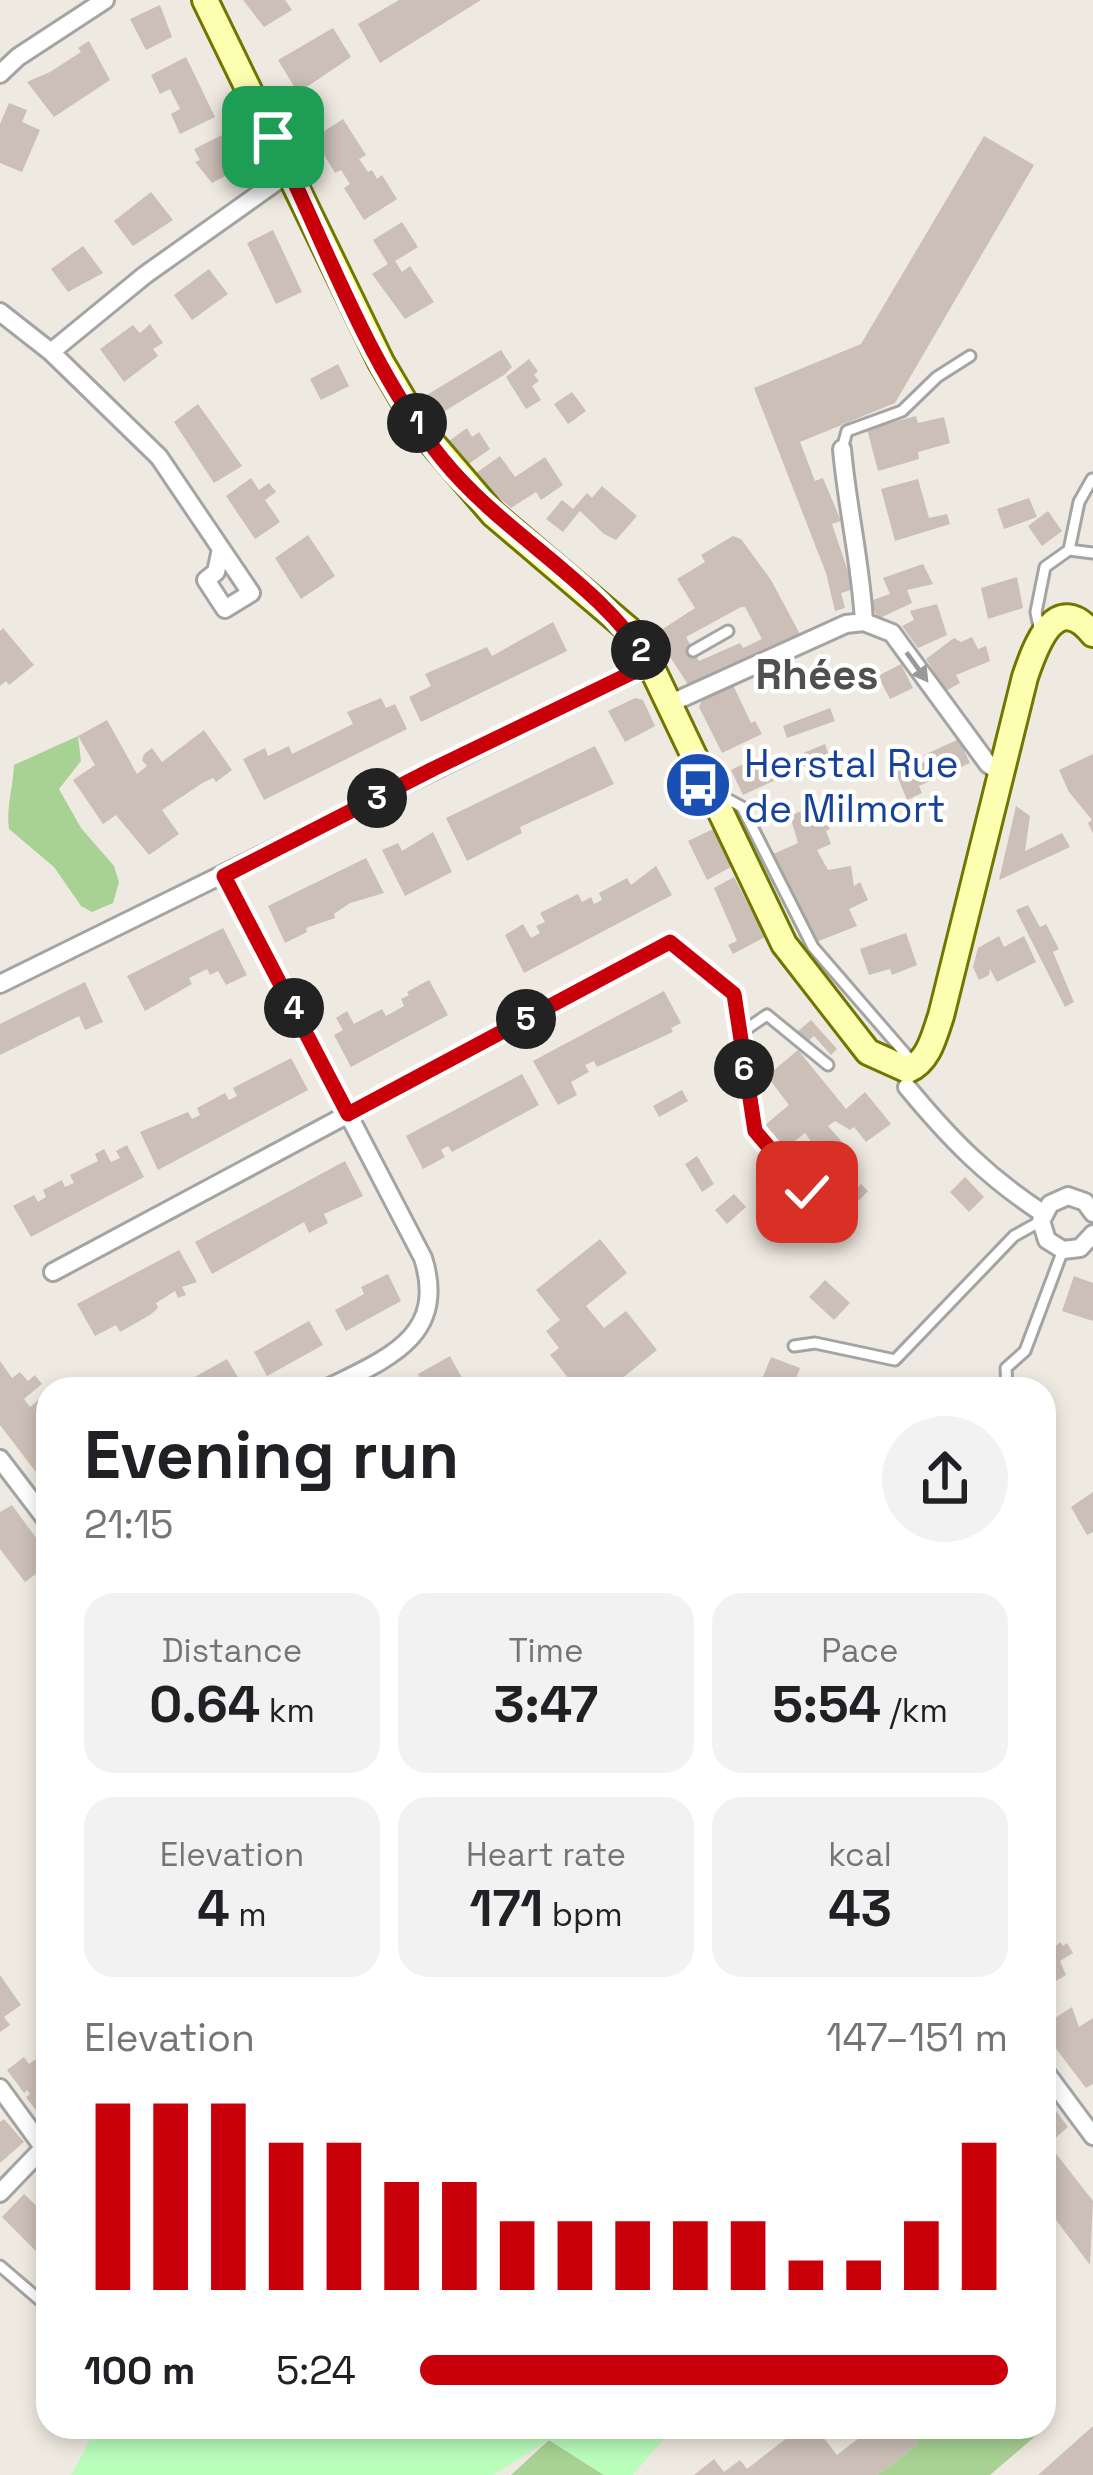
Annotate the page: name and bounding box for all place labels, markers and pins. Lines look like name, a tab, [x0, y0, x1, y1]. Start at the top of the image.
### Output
pin	[222, 86, 324, 188]
pin: 1	[387, 393, 447, 453]
pin: 2	[611, 620, 671, 680]
place label: Herstal Rue de Milmort	[744, 739, 959, 833]
bus stop icon: Herstal Rue de Milmort	[663, 750, 733, 820]
pin: 3	[347, 768, 407, 828]
pin: 4	[264, 978, 324, 1038]
pin: 5	[496, 989, 556, 1049]
pin: 6	[714, 1039, 774, 1099]
pin	[756, 1141, 858, 1243]

